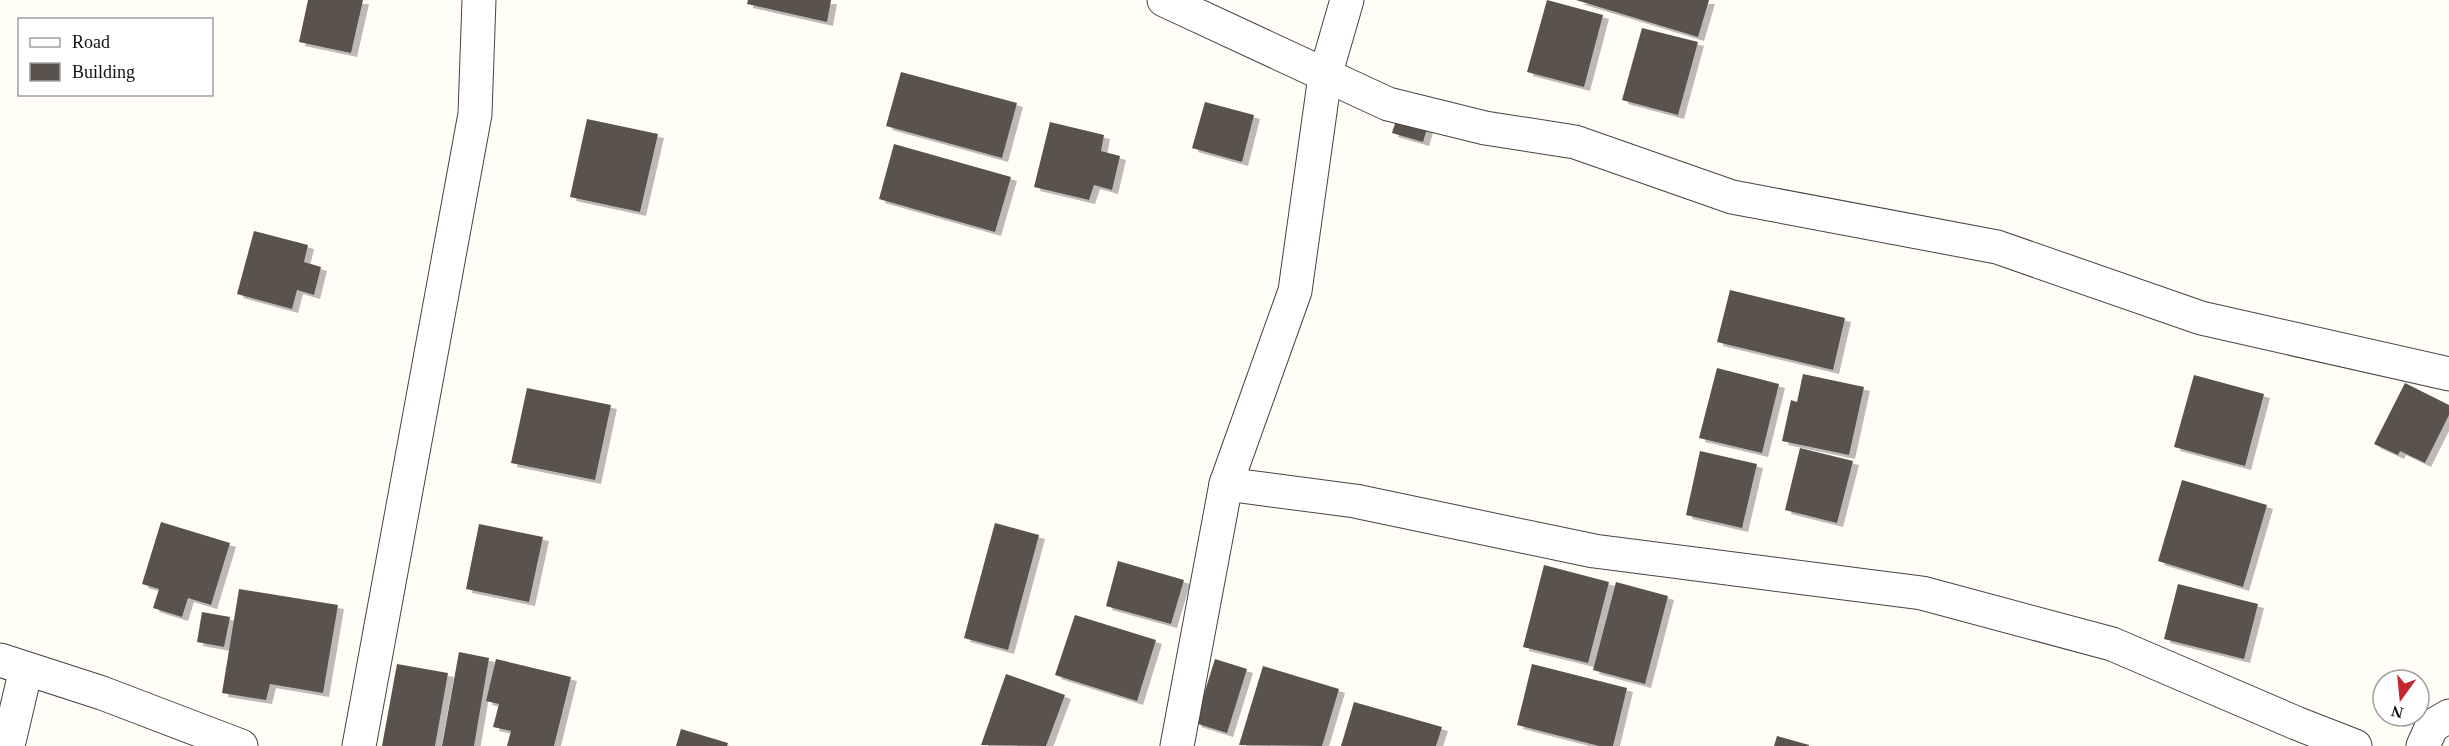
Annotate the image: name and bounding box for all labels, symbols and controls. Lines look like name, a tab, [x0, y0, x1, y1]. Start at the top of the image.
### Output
legend	[18, 18, 213, 96]
text: Road	[72, 32, 110, 52]
text: Building	[72, 62, 135, 82]
north arrow	[2371, 668, 2431, 728]
text: N	[2389, 702, 2405, 722]

